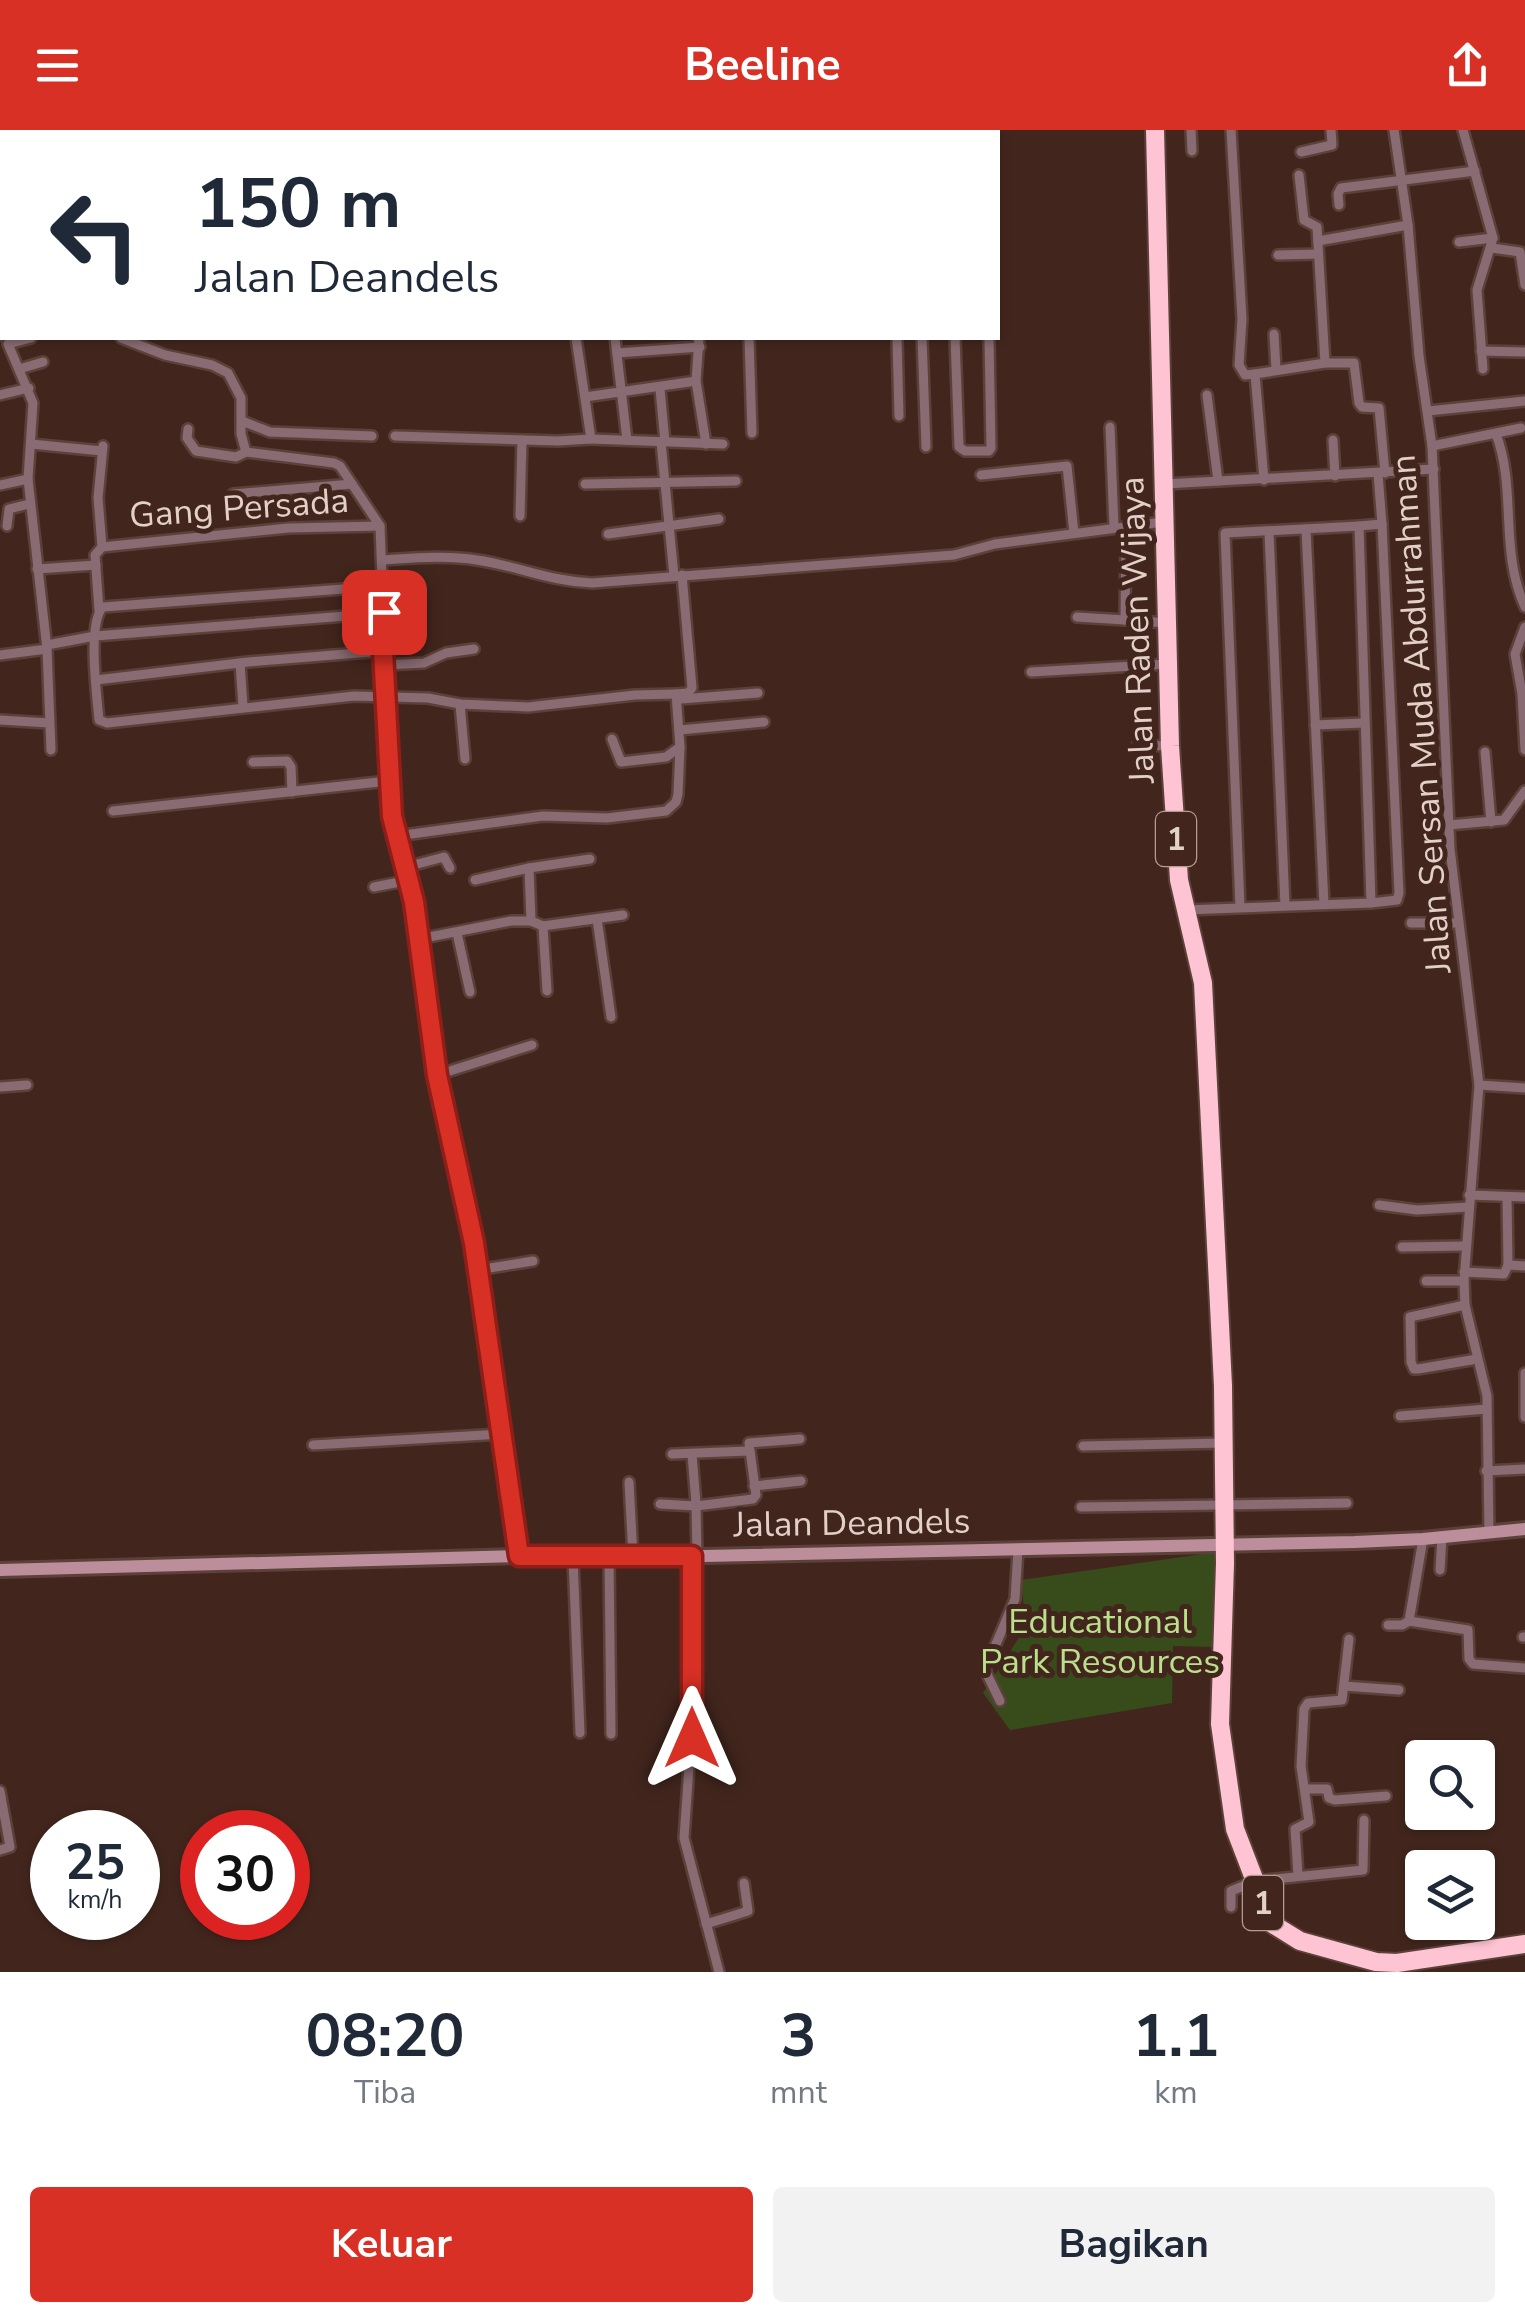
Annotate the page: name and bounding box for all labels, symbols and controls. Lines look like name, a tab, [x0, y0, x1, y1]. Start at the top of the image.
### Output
text: Beeline	[684, 35, 841, 96]
icon: menu	[30, 38, 85, 93]
icon: share	[1440, 38, 1495, 93]
text: 150 m	[195, 156, 401, 252]
icon: left	[30, 170, 160, 300]
text: Jalan Deandels	[195, 247, 499, 308]
street label: Jalan Sersan Muda Abdurrahman	[1379, 453, 1463, 976]
street label: Jalan Raden Wijaya	[1108, 476, 1166, 785]
street label: Gang Persada	[128, 477, 350, 539]
pin	[342, 570, 427, 655]
icon: arrive	[357, 585, 412, 640]
road number: 1	[1156, 812, 1196, 866]
street label: Jalan Deandels	[732, 1497, 971, 1549]
park label: Educational Park Resources	[980, 1598, 1220, 1685]
position arrow	[640, 1686, 744, 1790]
map controls	[1405, 1740, 1495, 1940]
button: search	[1405, 1740, 1495, 1830]
speed limit sign: 30	[180, 1810, 310, 1940]
text: 25	[65, 1828, 125, 1897]
button: layers	[1405, 1850, 1495, 1940]
road number: 1	[1243, 1876, 1283, 1930]
text: km/h	[67, 1883, 123, 1917]
text: 08:20	[306, 1995, 465, 2077]
text: 3	[781, 1995, 817, 2077]
text: 1.1	[1133, 1995, 1219, 2077]
text: Tiba	[354, 2071, 416, 2114]
text: mnt	[770, 2071, 827, 2114]
text: km	[1154, 2071, 1198, 2114]
button: Keluar	[30, 2187, 753, 2302]
button: Bagikan	[773, 2187, 1495, 2302]

